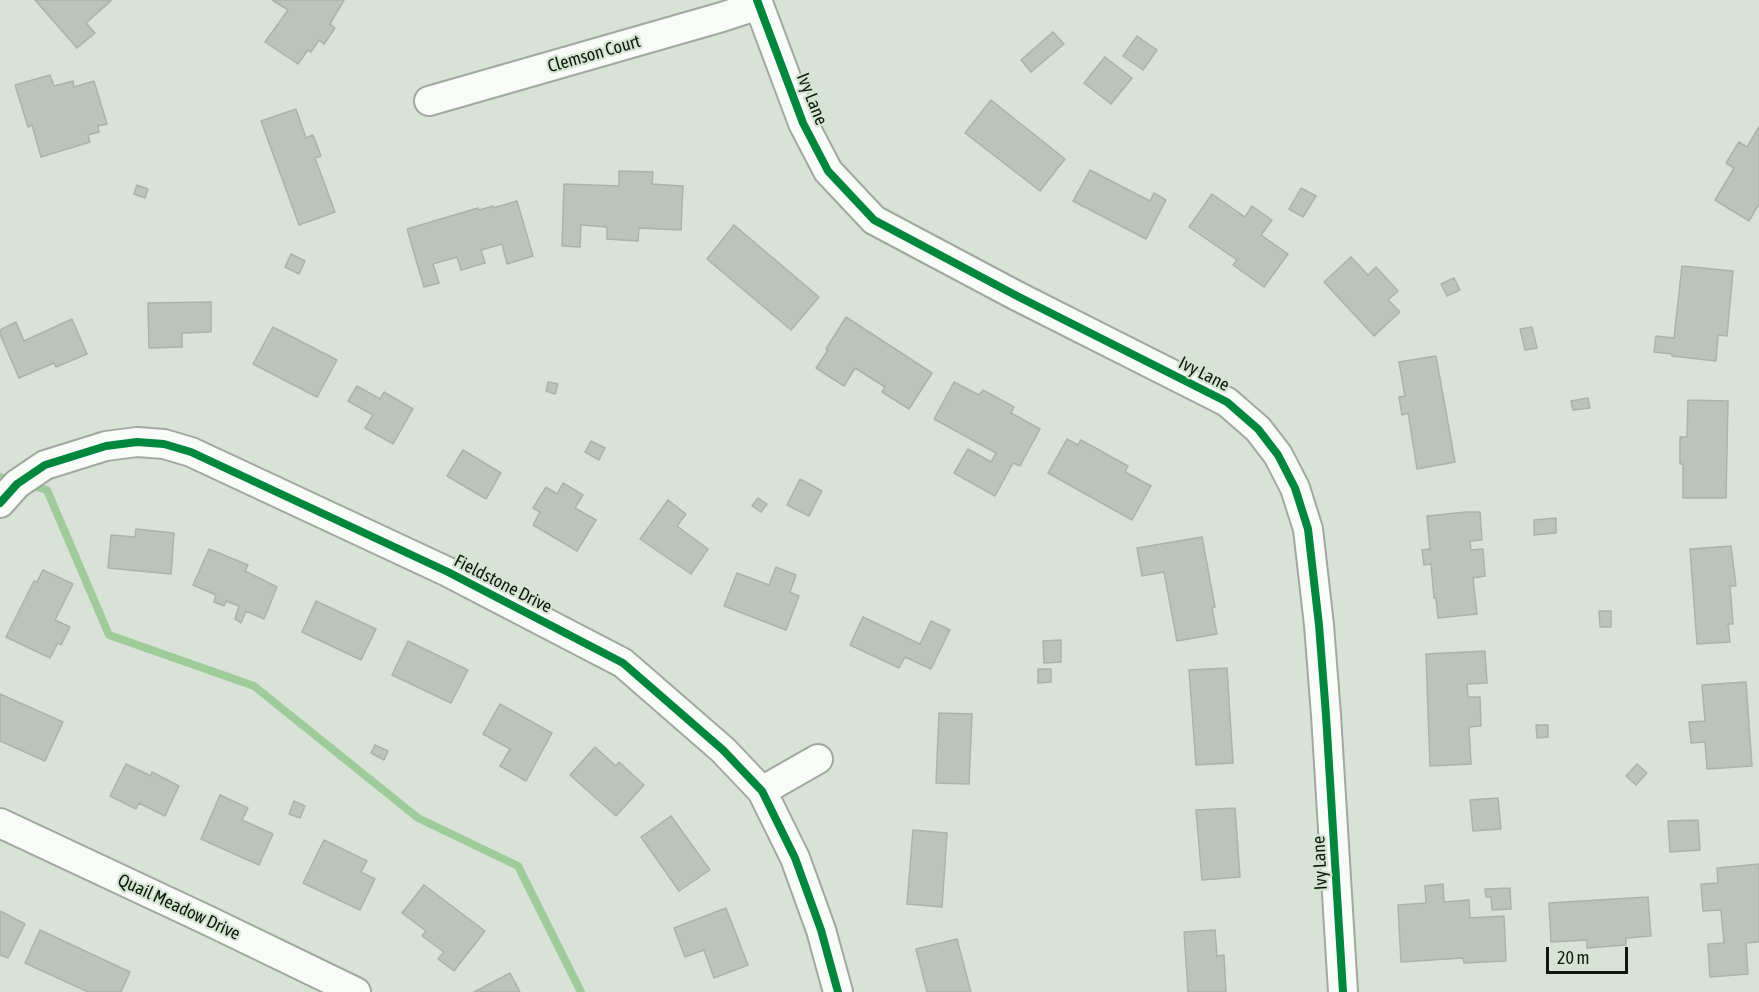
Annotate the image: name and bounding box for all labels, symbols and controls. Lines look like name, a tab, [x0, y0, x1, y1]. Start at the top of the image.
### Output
street label: Clemson Court	[545, 30, 643, 78]
street label: Ivy Lane	[792, 70, 832, 128]
street label: Ivy Lane	[1175, 352, 1233, 396]
street label: Fieldstone Drive	[451, 550, 555, 618]
street label: Ivy Lane	[1308, 835, 1332, 891]
street label: Quail Meadow Drive	[114, 869, 244, 945]
scale bar	[1549, 935, 1632, 973]
text: 20 m	[1557, 947, 1589, 968]

